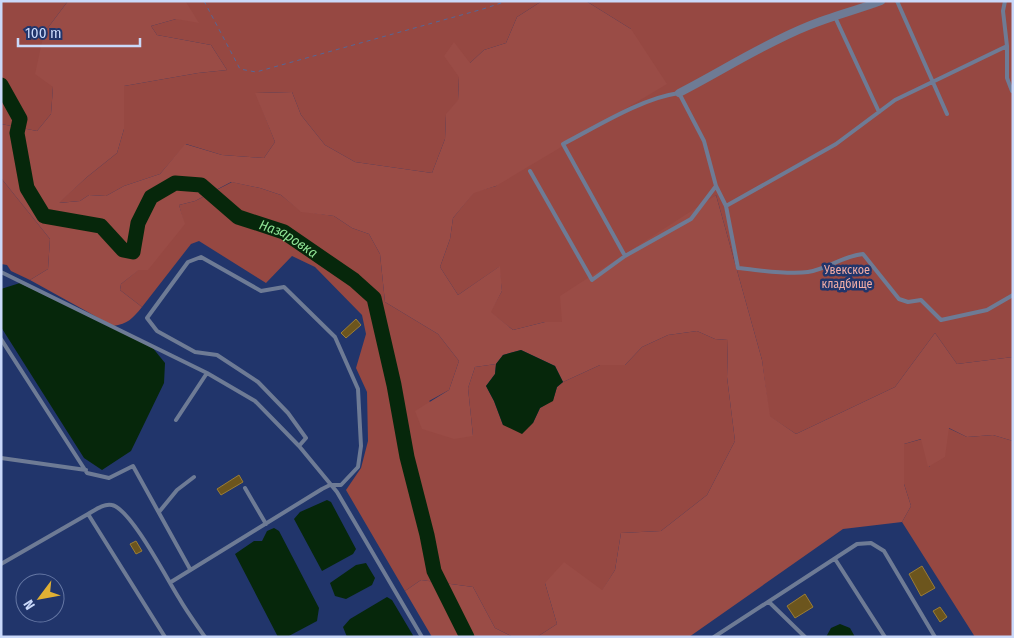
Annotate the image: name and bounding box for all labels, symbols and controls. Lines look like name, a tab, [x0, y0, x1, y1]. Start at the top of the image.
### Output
scale bar	[18, 15, 140, 47]
text: 100 m	[25, 24, 62, 42]
water label: Назаровка	[257, 216, 321, 262]
park label: Увекское кладбище	[822, 263, 872, 291]
north arrow	[15, 573, 65, 623]
text: N	[20, 597, 39, 613]

